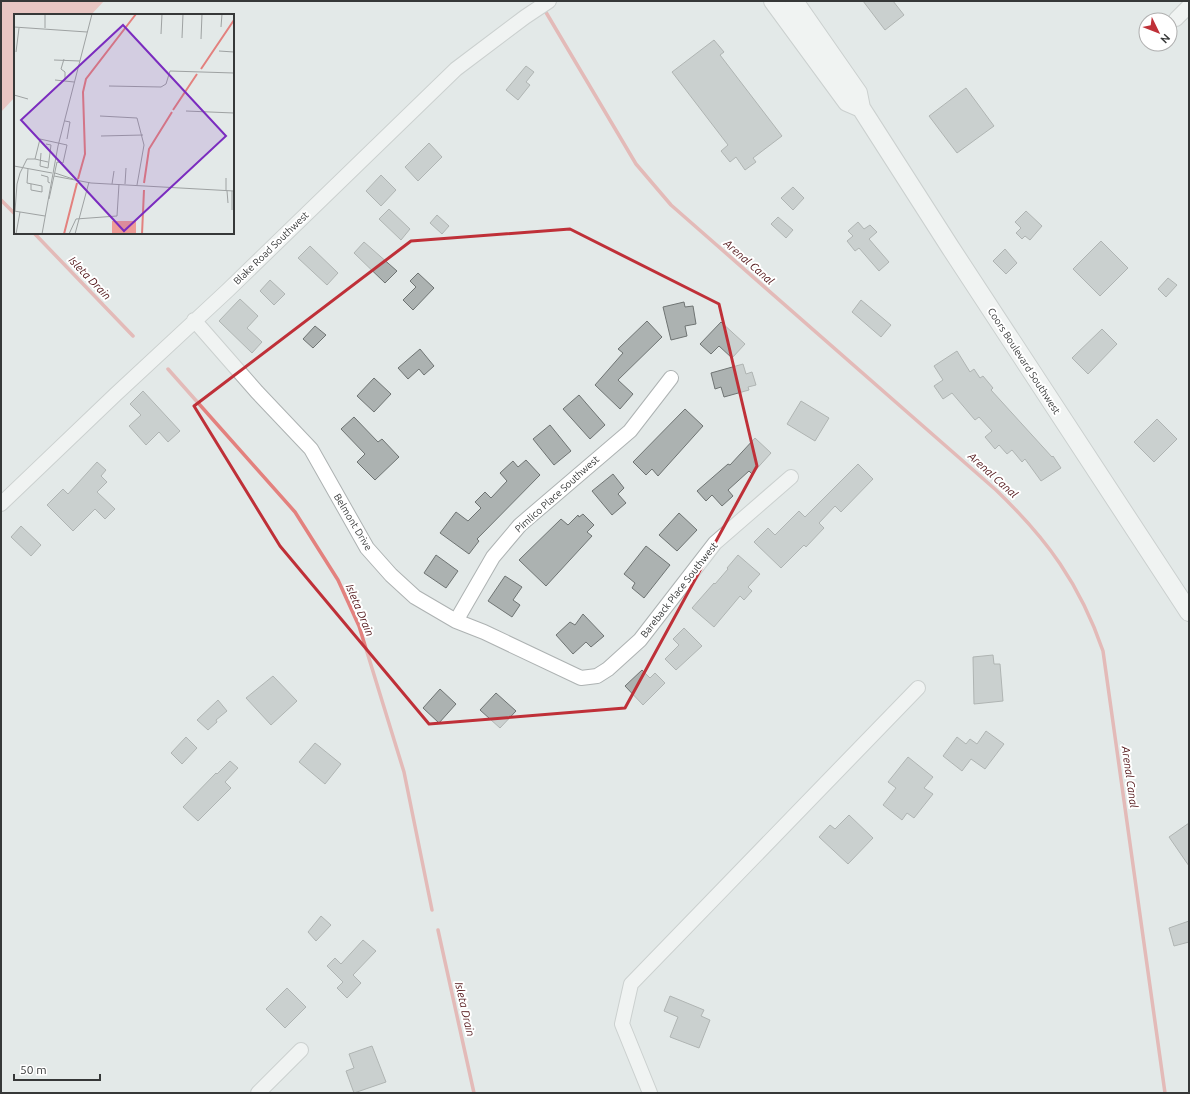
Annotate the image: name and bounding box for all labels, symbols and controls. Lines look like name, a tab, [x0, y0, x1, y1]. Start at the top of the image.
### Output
north arrow	[1138, 12, 1178, 52]
inset map	[14, 14, 234, 234]
text: N	[1158, 32, 1173, 46]
street label: Blake Road Southwest	[231, 209, 311, 287]
water label: Arenal Canal	[721, 236, 776, 287]
water label: Isleta Drain	[66, 254, 114, 302]
street label: Coors Boulevard Southwest	[986, 306, 1062, 416]
water label: Arenal Canal	[965, 449, 1020, 500]
street label: Pimlico Place Southwest	[513, 453, 601, 535]
street label: Belmont Drive	[332, 492, 374, 552]
street label: Bareback Place Southwest	[638, 540, 720, 640]
water label: Isleta Drain	[344, 582, 376, 638]
water label: Arenal Canal	[1120, 744, 1140, 809]
water label: Isleta Drain	[453, 981, 477, 1037]
scale bar	[14, 1056, 100, 1082]
text: 50 m	[20, 1063, 47, 1076]

